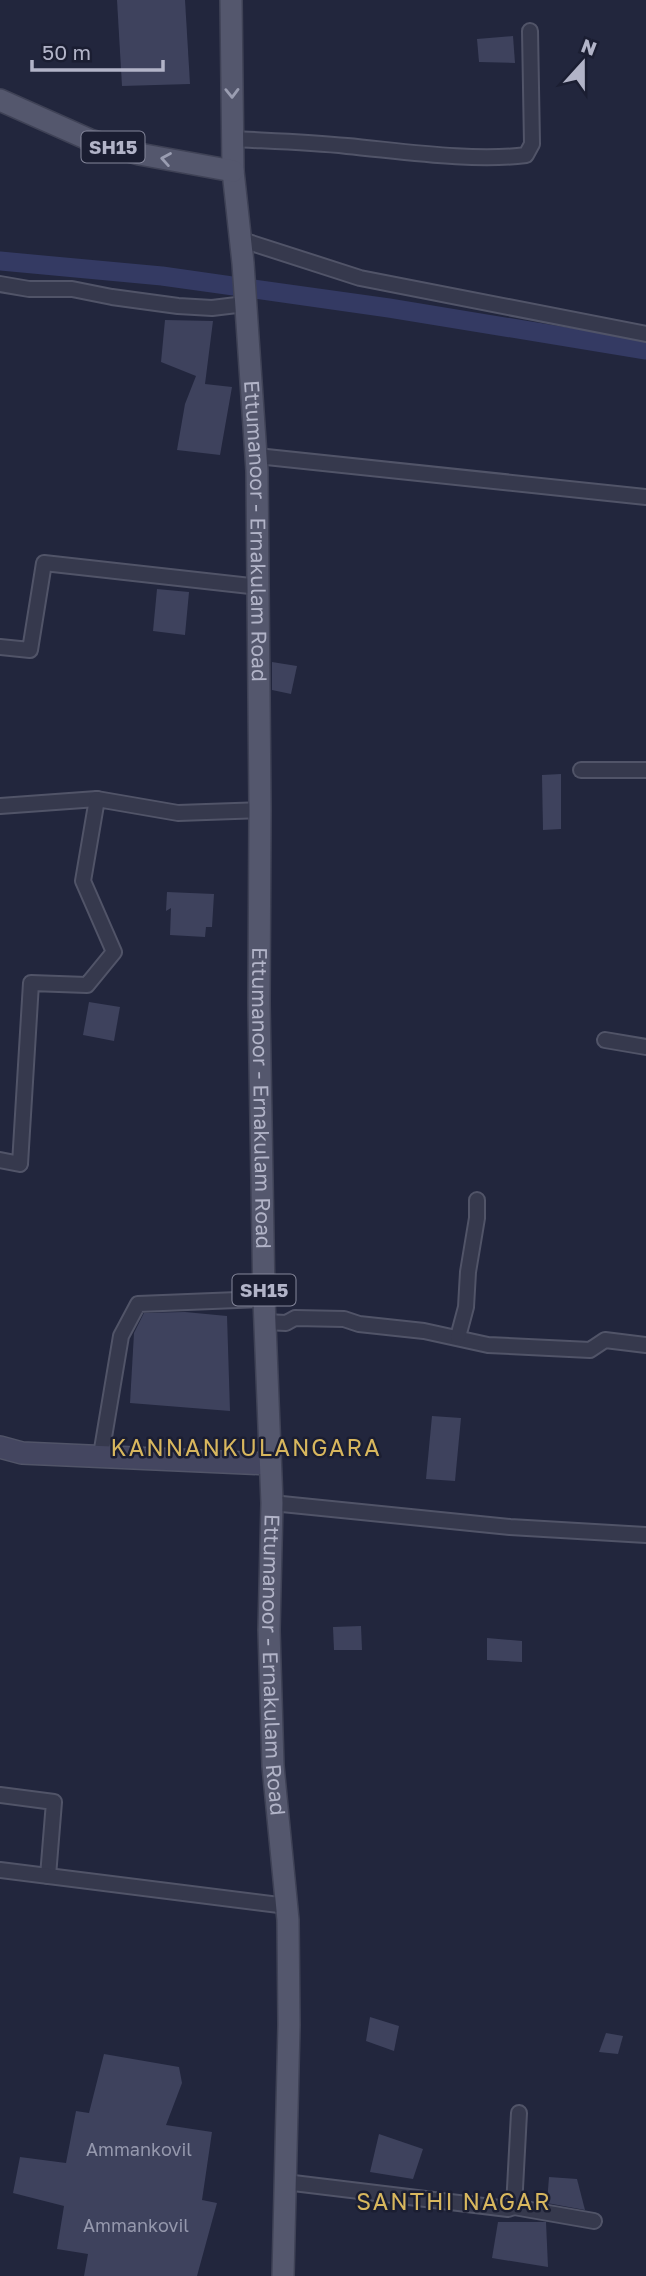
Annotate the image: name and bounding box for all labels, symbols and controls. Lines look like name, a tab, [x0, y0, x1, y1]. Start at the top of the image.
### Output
scale bar	[32, 28, 163, 72]
north arrow	[548, 28, 618, 98]
text: N	[578, 33, 600, 60]
text: 50 m	[42, 39, 91, 65]
one-way arrow	[225, 87, 240, 98]
road number: SH15	[82, 132, 144, 162]
one-way arrow	[160, 152, 172, 167]
street label: Ettumanoor - Ernakulam Road	[239, 379, 273, 682]
street label: Ettumanoor - Ernakulam Road	[247, 947, 277, 1249]
road number: SH15	[232, 1274, 296, 1306]
district label: KANNANKULANGARA	[110, 1433, 382, 1461]
street label: Ettumanoor - Ernakulam Road	[257, 1514, 292, 1816]
house number: Ammankovil	[86, 2138, 192, 2160]
district label: SANTHI NAGAR	[356, 2187, 552, 2215]
house number: Ammankovil	[83, 2214, 189, 2236]

